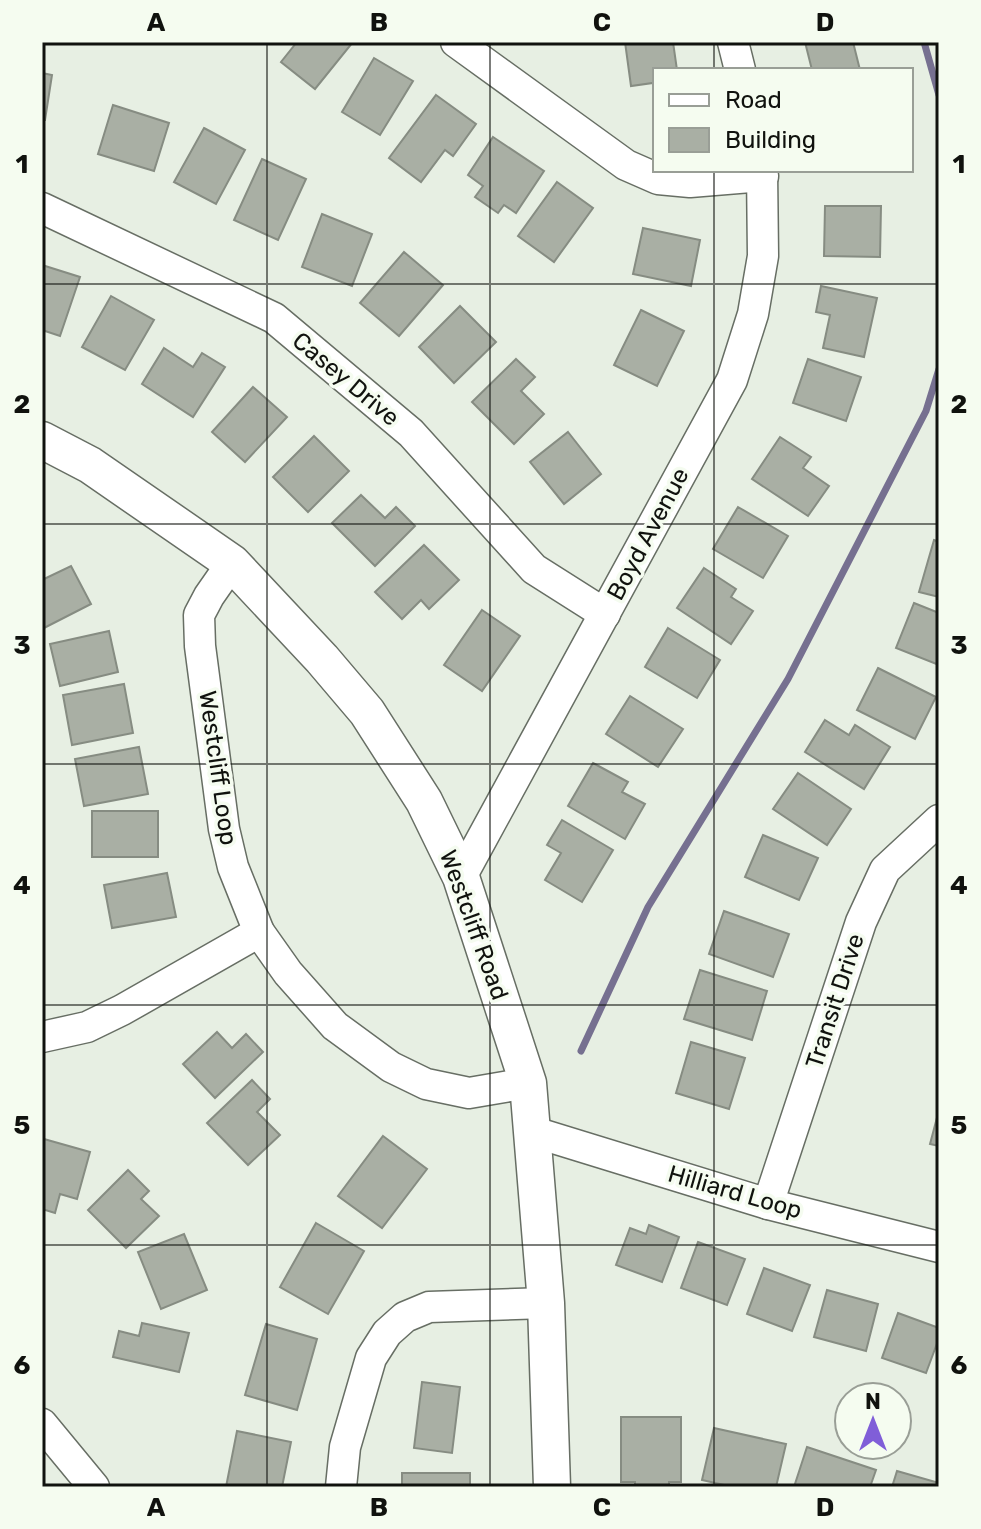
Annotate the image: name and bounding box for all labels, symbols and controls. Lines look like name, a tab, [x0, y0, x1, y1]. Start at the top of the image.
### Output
text: A	[147, 7, 166, 38]
text: B	[370, 7, 388, 38]
text: C	[593, 7, 611, 38]
text: D	[816, 7, 834, 38]
legend	[653, 68, 913, 172]
text: Road	[725, 86, 782, 114]
text: Building	[725, 126, 816, 154]
text: 1	[16, 149, 28, 180]
text: 1	[953, 149, 965, 180]
street label: Casey Drive	[287, 326, 405, 432]
text: 2	[14, 389, 30, 420]
text: 2	[951, 389, 967, 420]
street label: Boyd Avenue	[601, 463, 695, 605]
text: 3	[13, 630, 31, 661]
text: 3	[950, 630, 968, 661]
street label: Westcliff Loop	[193, 689, 243, 847]
street label: Westcliff Road	[434, 846, 514, 1004]
text: 4	[13, 870, 31, 901]
text: 4	[950, 870, 968, 901]
street label: Transit Drive	[800, 930, 870, 1072]
text: 5	[14, 1110, 30, 1141]
text: 5	[951, 1110, 967, 1141]
street label: Hilliard Loop	[665, 1160, 805, 1224]
text: 6	[14, 1350, 31, 1381]
text: 6	[951, 1350, 968, 1381]
north arrow	[833, 1381, 913, 1461]
text: N	[865, 1388, 881, 1415]
text: A	[147, 1492, 166, 1523]
text: B	[370, 1492, 388, 1523]
text: C	[593, 1492, 611, 1523]
text: D	[816, 1492, 834, 1523]

